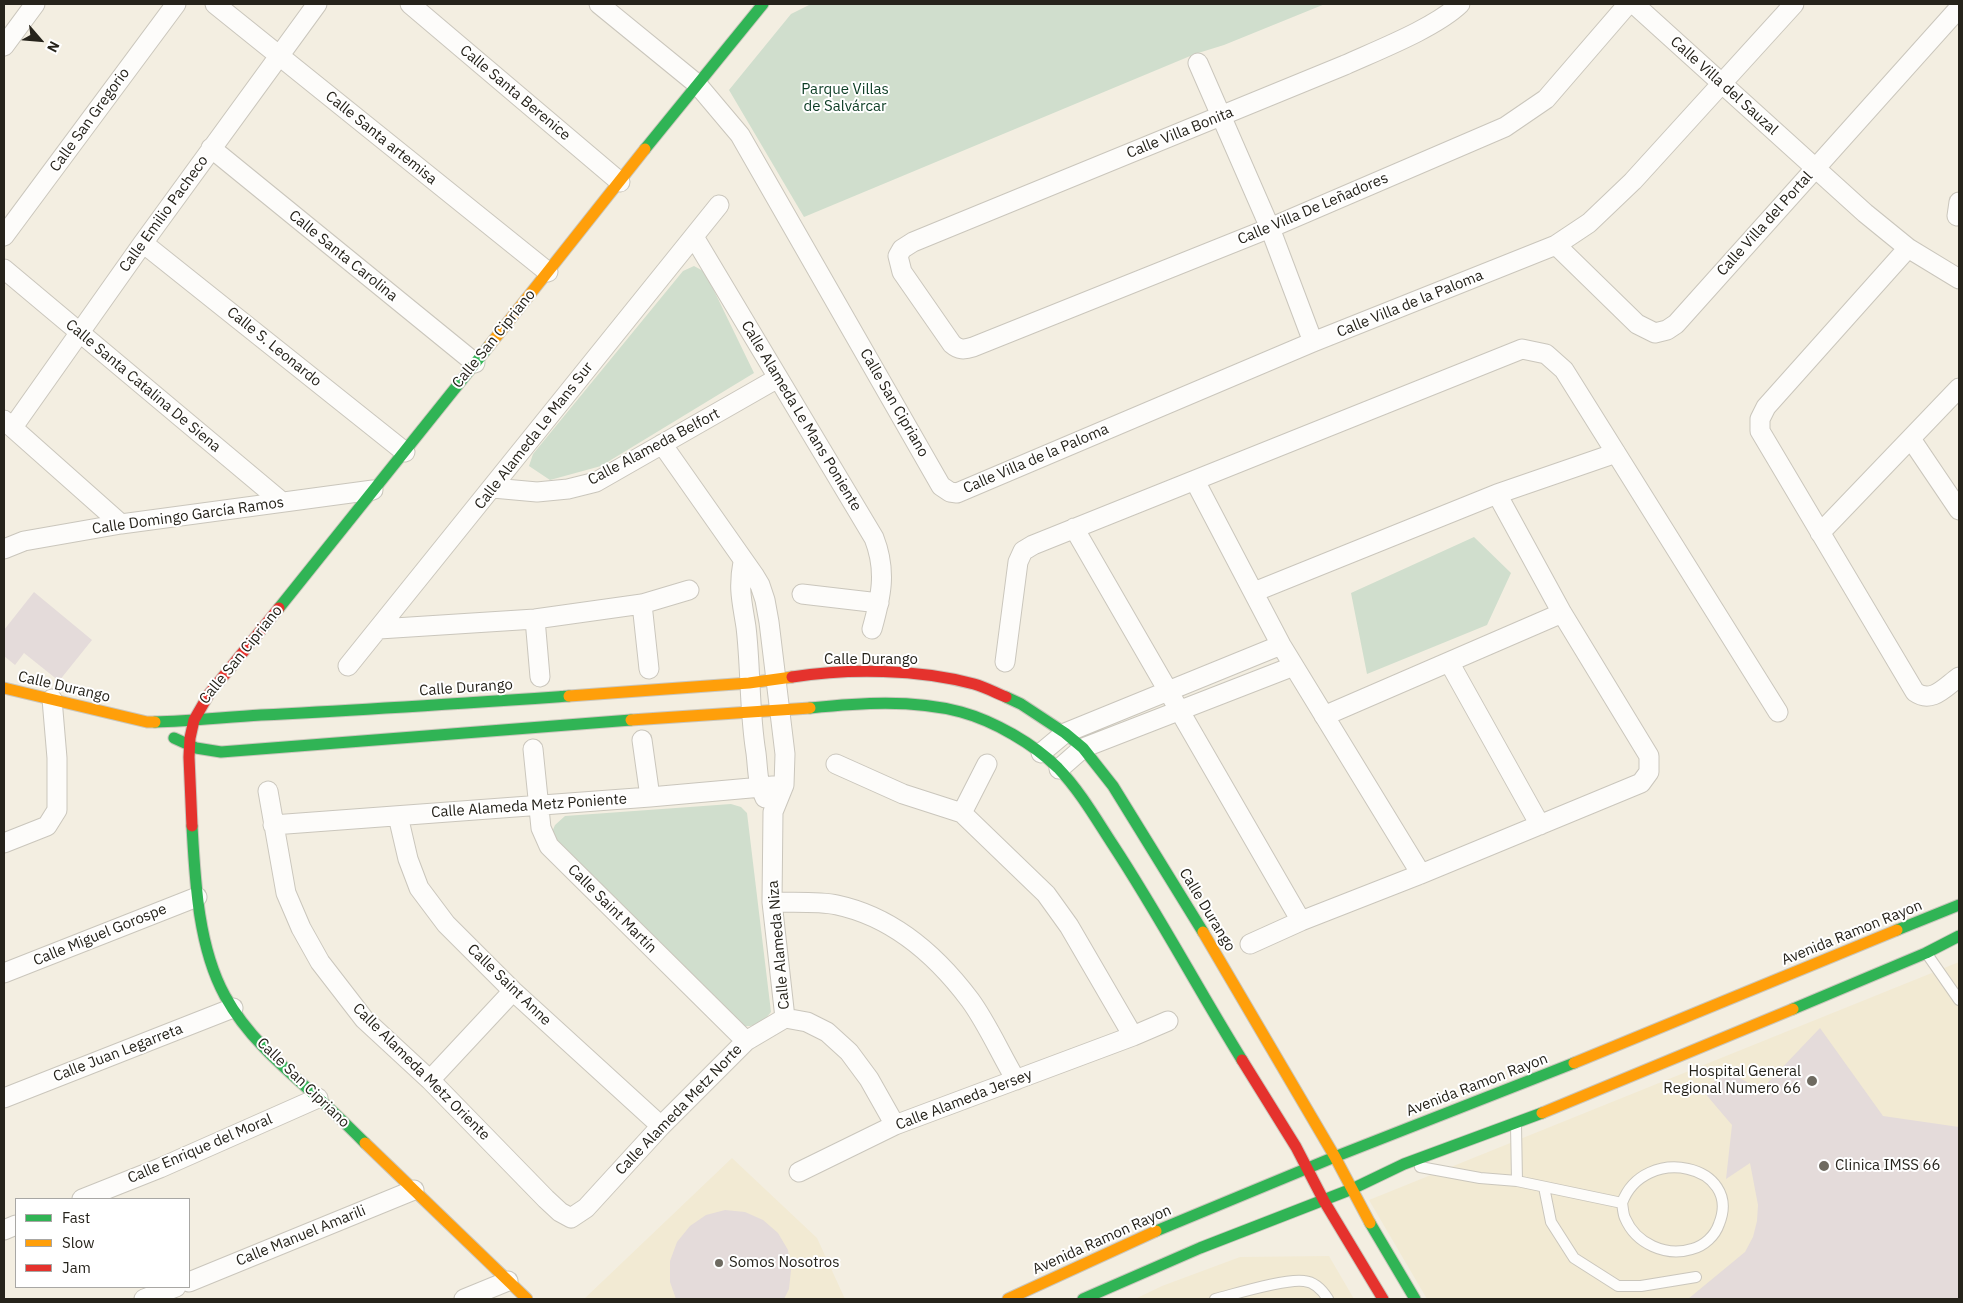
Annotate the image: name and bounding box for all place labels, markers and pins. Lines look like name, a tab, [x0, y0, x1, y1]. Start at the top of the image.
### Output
place label: Hospital General Regional Numero 66	[1663, 1063, 1801, 1098]
marker: Hospital General Regional Numero 66	[1805, 1074, 1819, 1088]
place label: Clinica IMSS 66	[1835, 1157, 1941, 1175]
marker: Clinica IMSS 66	[1817, 1159, 1831, 1173]
place label: Somos Nosotros	[729, 1254, 840, 1272]
marker: Somos Nosotros	[713, 1257, 725, 1269]

